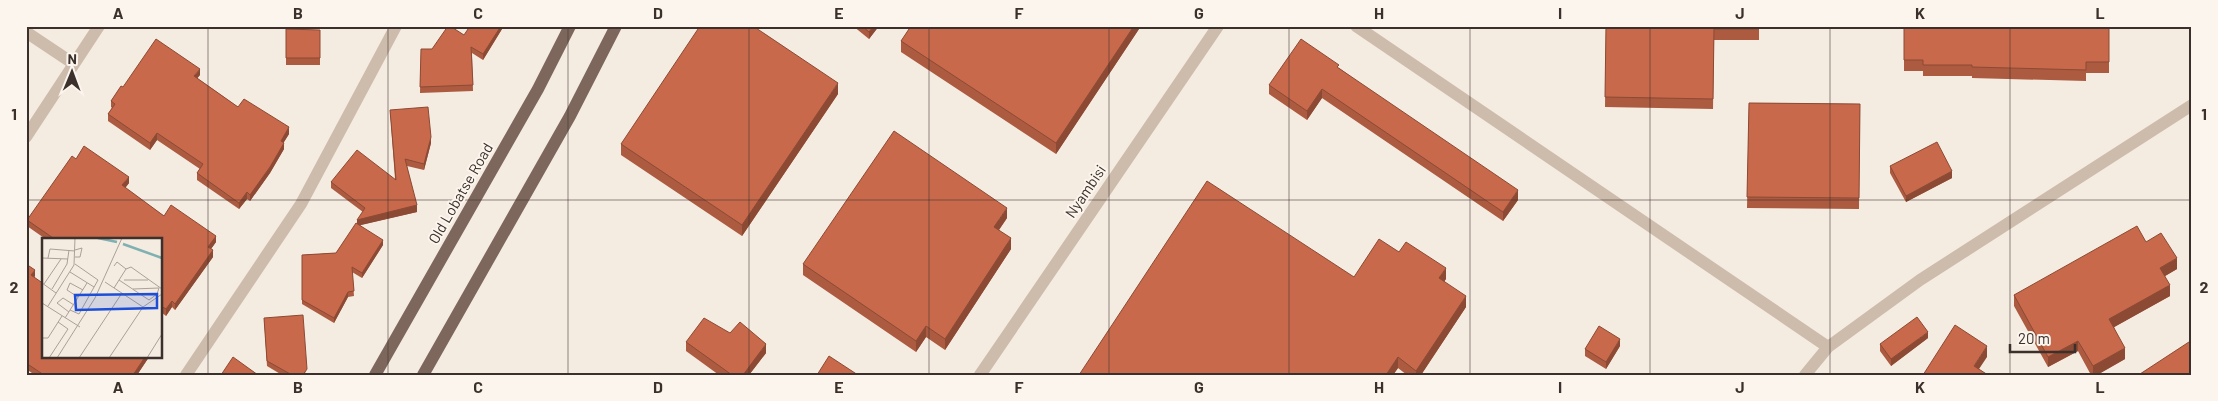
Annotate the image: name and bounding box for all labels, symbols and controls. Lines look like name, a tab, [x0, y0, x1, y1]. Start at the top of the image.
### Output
text: A	[113, 3, 124, 22]
text: B	[293, 3, 303, 22]
text: C	[473, 3, 483, 22]
text: D	[653, 3, 663, 22]
text: E	[834, 3, 844, 22]
text: F	[1015, 3, 1024, 22]
text: G	[1194, 3, 1204, 22]
text: H	[1374, 3, 1384, 22]
text: I	[1558, 3, 1562, 22]
text: J	[1735, 3, 1745, 22]
text: K	[1915, 3, 1925, 22]
text: L	[2095, 3, 2105, 22]
north arrow	[48, 48, 98, 98]
text: N	[67, 50, 77, 67]
text: 1	[11, 104, 17, 123]
text: 1	[2201, 104, 2207, 123]
street label: Old Lobatse Road	[424, 139, 496, 247]
street label: Nyambisi	[1061, 161, 1109, 221]
inset map	[42, 238, 162, 358]
text: 2	[10, 277, 19, 296]
text: 2	[2200, 277, 2209, 296]
scale bar	[2010, 321, 2076, 353]
text: 20 m	[2018, 329, 2050, 347]
text: A	[113, 377, 124, 396]
text: B	[293, 377, 303, 396]
text: C	[473, 377, 483, 396]
text: D	[653, 377, 663, 396]
text: E	[834, 377, 844, 396]
text: F	[1015, 377, 1024, 396]
text: G	[1194, 377, 1204, 396]
text: H	[1374, 377, 1384, 396]
text: I	[1558, 377, 1562, 396]
text: J	[1735, 377, 1745, 396]
text: K	[1915, 377, 1925, 396]
text: L	[2095, 377, 2105, 396]

